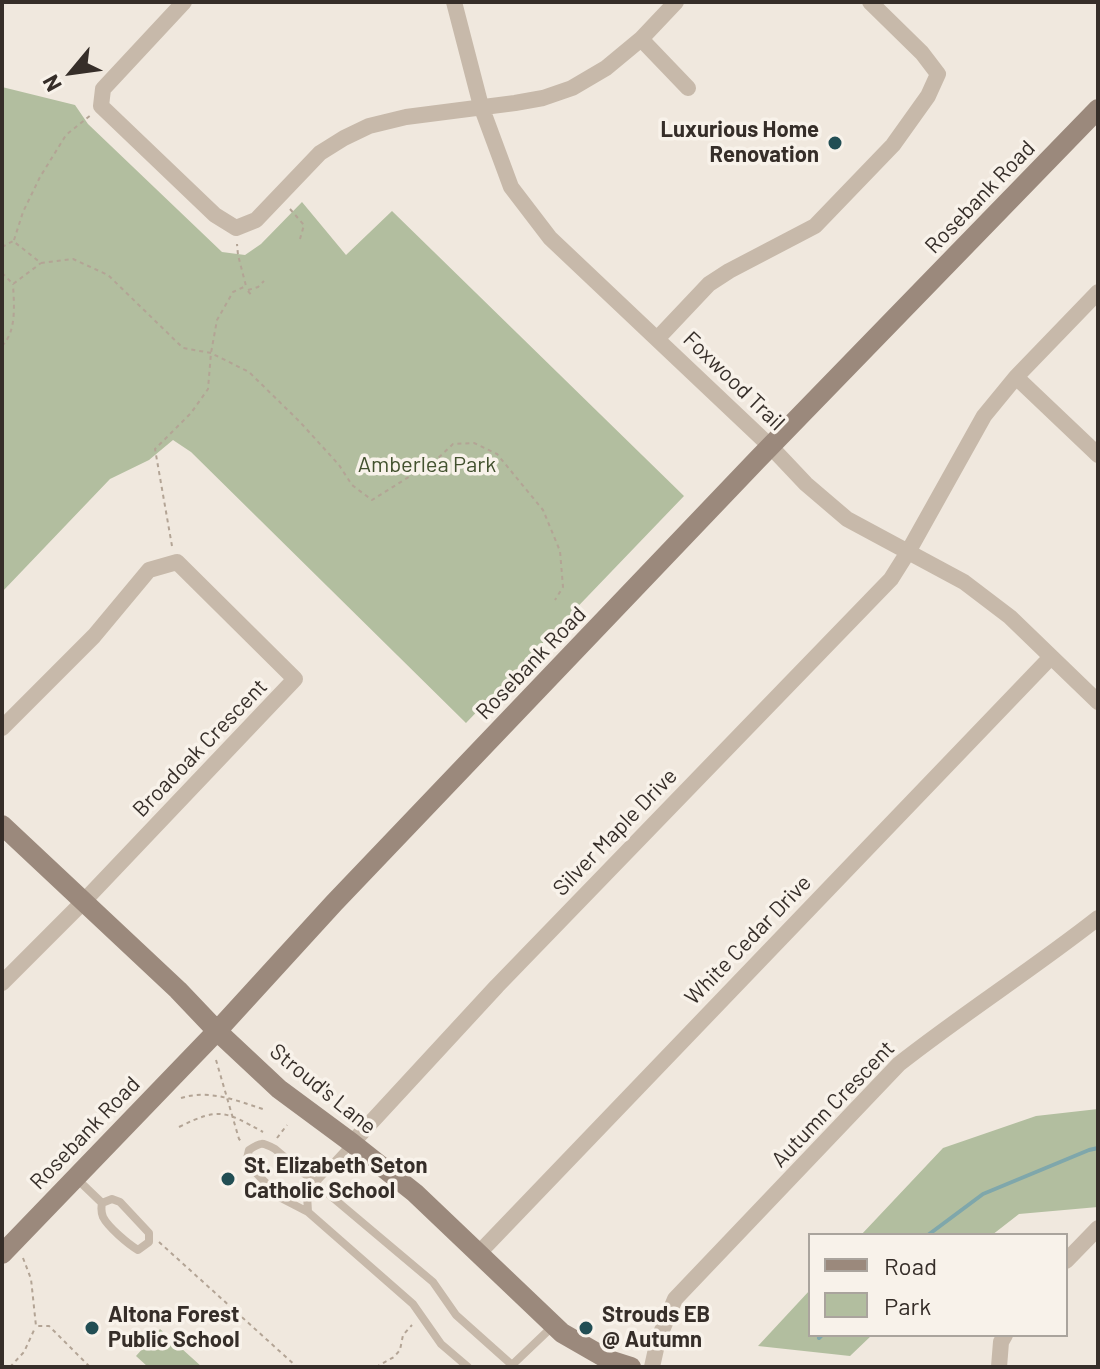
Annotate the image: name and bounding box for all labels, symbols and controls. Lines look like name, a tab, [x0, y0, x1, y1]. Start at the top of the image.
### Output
north arrow	[32, 32, 112, 112]
text: N	[36, 71, 66, 96]
place label: Luxurious Home Renovation	[660, 117, 819, 168]
marker: Luxurious Home Renovation	[826, 134, 844, 152]
street label: Rosebank Road	[919, 135, 1041, 259]
street label: Foxwood Trail	[678, 326, 790, 436]
park label: Amberlea Park	[358, 452, 496, 478]
street label: Rosebank Road	[470, 601, 592, 725]
street label: Broadoak Crescent	[127, 673, 273, 823]
street label: Silver Maple Drive	[547, 763, 683, 901]
street label: White Cedar Drive	[679, 870, 817, 1010]
street label: Autumn Crescent	[766, 1035, 900, 1173]
street label: Stroud's Lane	[265, 1038, 381, 1140]
street label: Rosebank Road	[24, 1071, 146, 1195]
place label: St. Elizabeth Seton Catholic School	[244, 1153, 428, 1204]
marker: St. Elizabeth Seton Catholic School	[219, 1170, 237, 1188]
legend	[808, 1233, 1068, 1337]
text: Road	[884, 1251, 937, 1280]
text: Park	[884, 1291, 931, 1320]
place label: Altona Forest Public School	[108, 1302, 240, 1354]
place label: Strouds EB @ Autumn	[602, 1302, 710, 1354]
marker: Altona Forest Public School	[83, 1319, 101, 1337]
marker: Strouds EB @ Autumn	[577, 1319, 595, 1337]

